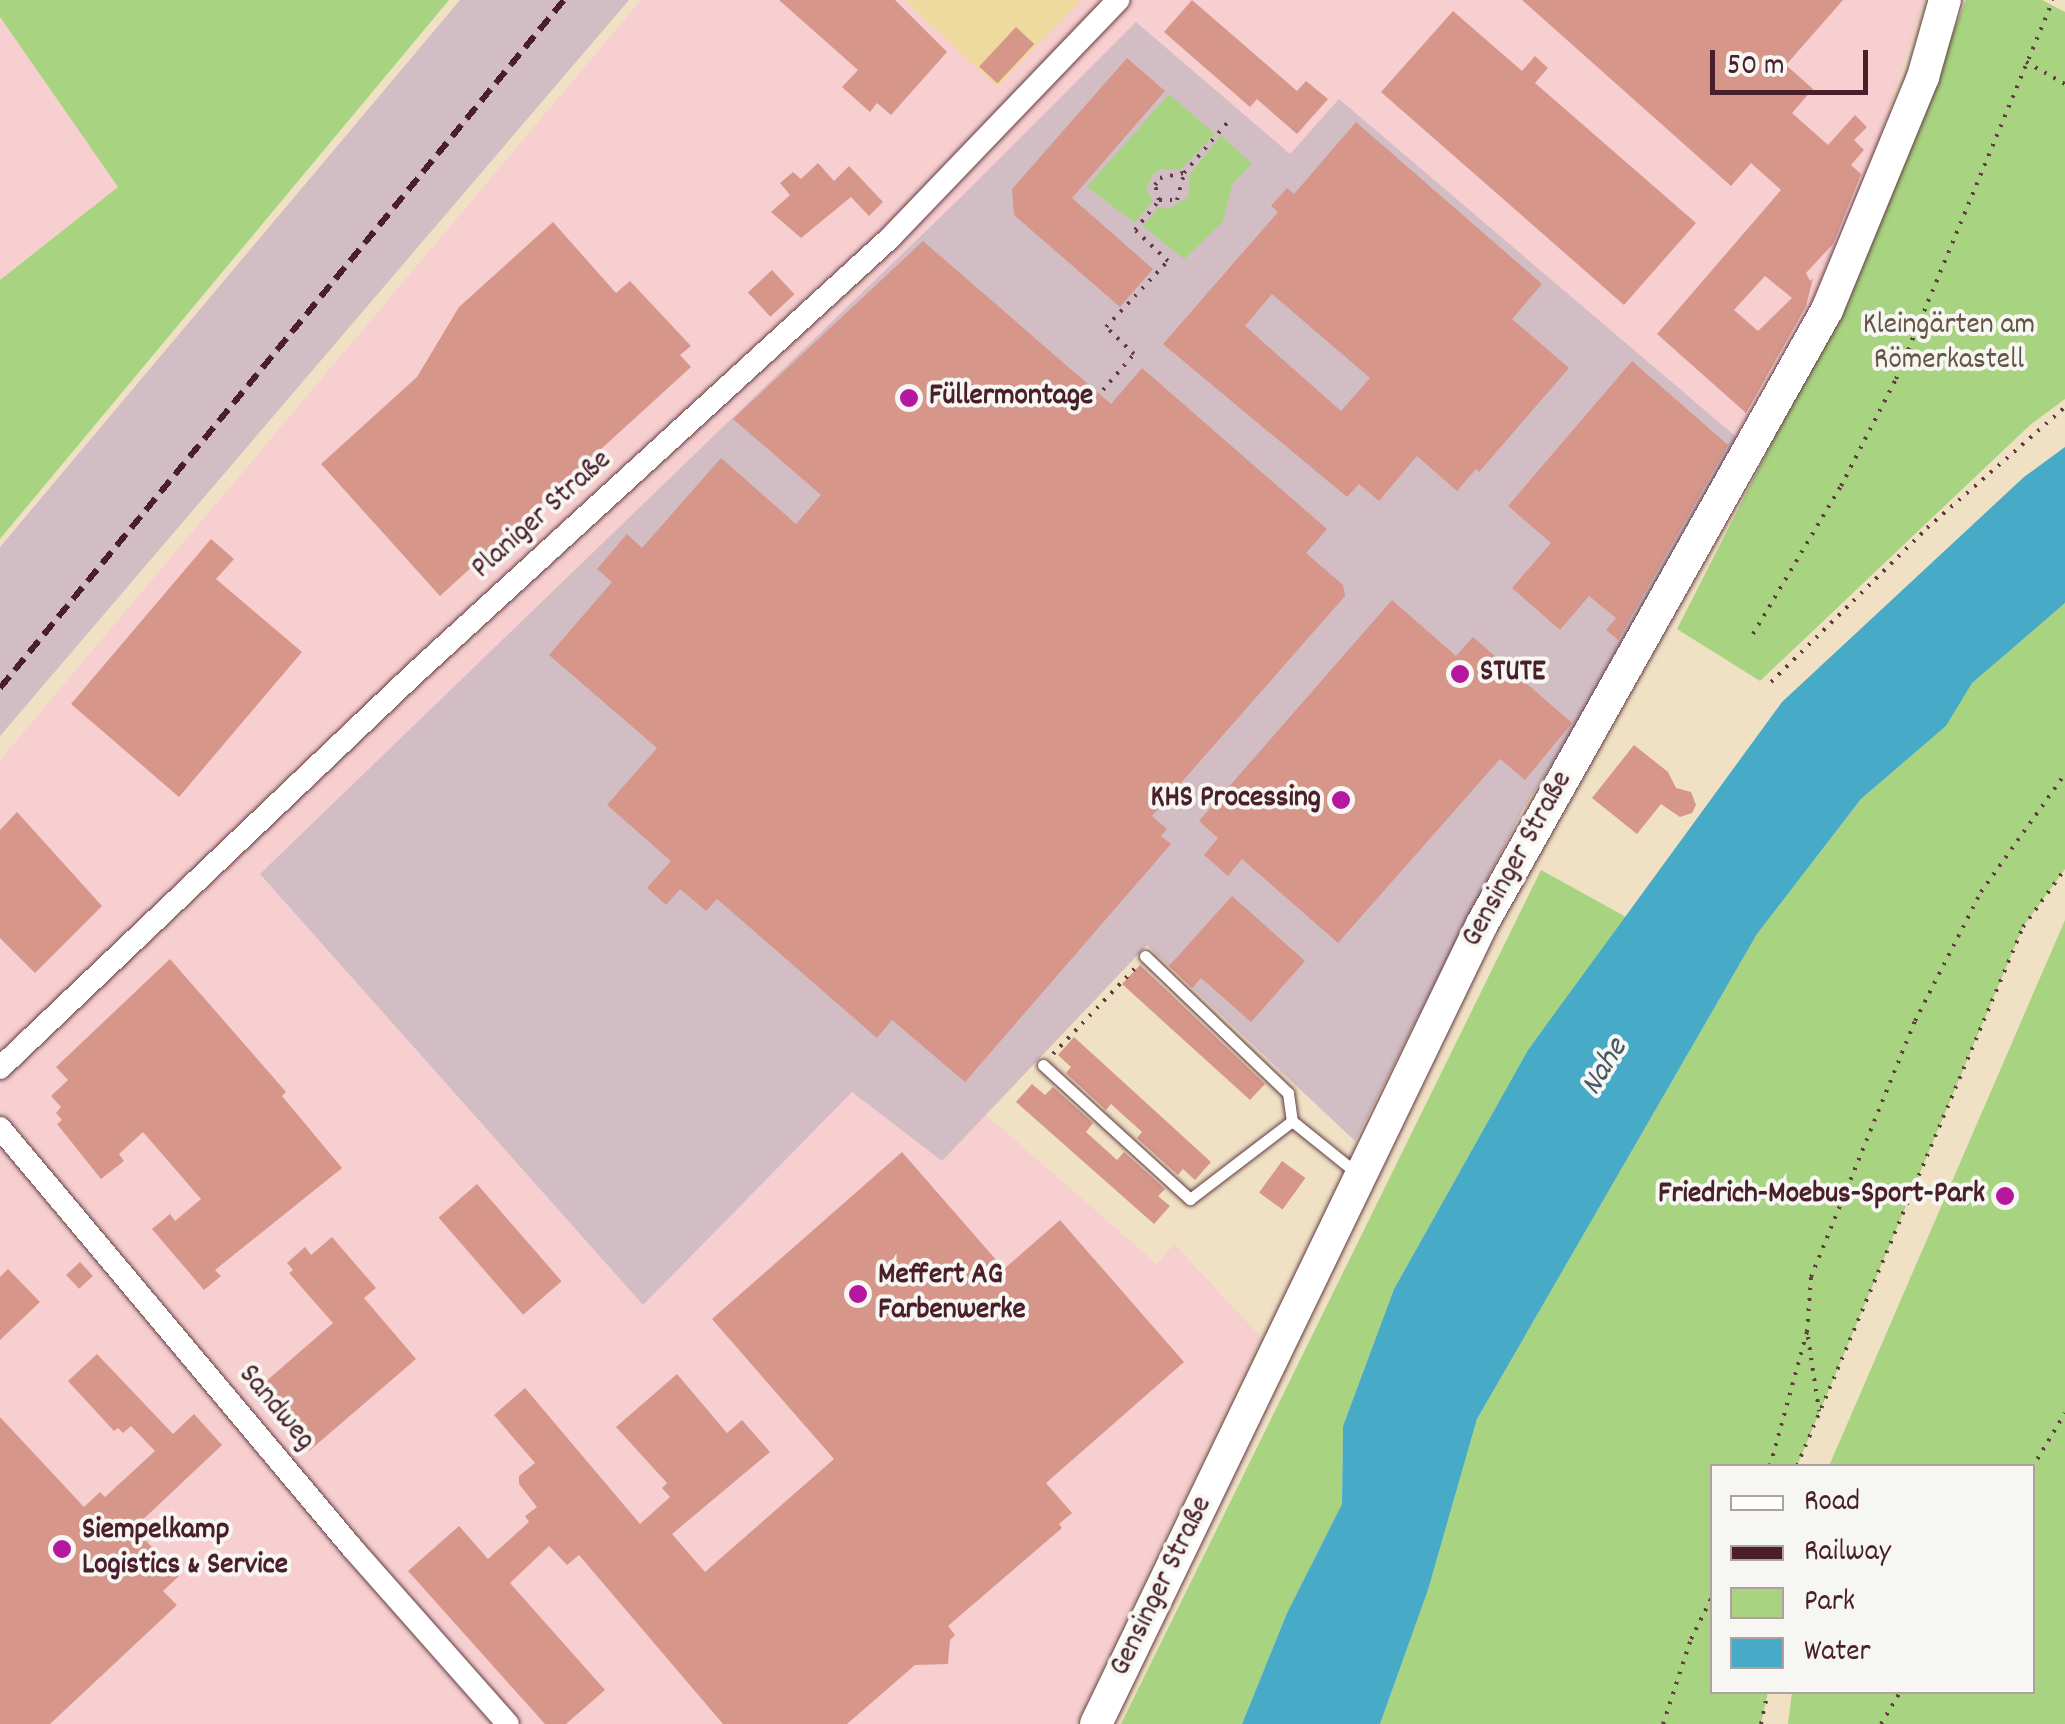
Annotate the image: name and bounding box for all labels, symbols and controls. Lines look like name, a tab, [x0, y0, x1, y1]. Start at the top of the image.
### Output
scale bar	[1715, 30, 1872, 92]
text: 50 m	[1727, 46, 1785, 89]
park label: Kleingärten am Römerkastell	[1863, 309, 2035, 380]
place label: Füllermontage	[929, 380, 1093, 416]
marker: Füllermontage	[898, 387, 920, 409]
street label: Planiger Straße	[466, 444, 620, 588]
place label: STUTE	[1480, 656, 1545, 692]
marker: STUTE	[1449, 663, 1471, 685]
street label: Gensinger Straße	[1456, 766, 1582, 954]
place label: KHS Processing	[1151, 782, 1321, 818]
marker: KHS Processing	[1330, 789, 1352, 811]
water label: Nahe	[1574, 1033, 1638, 1103]
place label: Friedrich-Moebus-Sport-Park	[1658, 1178, 1985, 1214]
marker: Friedrich-Moebus-Sport-Park	[1994, 1185, 2016, 1207]
place label: Meffert AG Farbenwerke	[878, 1259, 1026, 1330]
marker: Meffert AG Farbenwerke	[847, 1283, 869, 1305]
street label: Sandweg	[229, 1359, 321, 1459]
legend	[1710, 1464, 2035, 1694]
text: Road	[1804, 1482, 1860, 1525]
street label: Gensinger Straße	[1104, 1491, 1222, 1683]
place label: Siempelkamp Logistics & Service	[82, 1514, 288, 1584]
text: Railway	[1804, 1532, 1891, 1575]
marker: Siempelkamp Logistics & Service	[51, 1538, 73, 1560]
text: Park	[1804, 1582, 1855, 1625]
text: Water	[1804, 1632, 1871, 1675]

